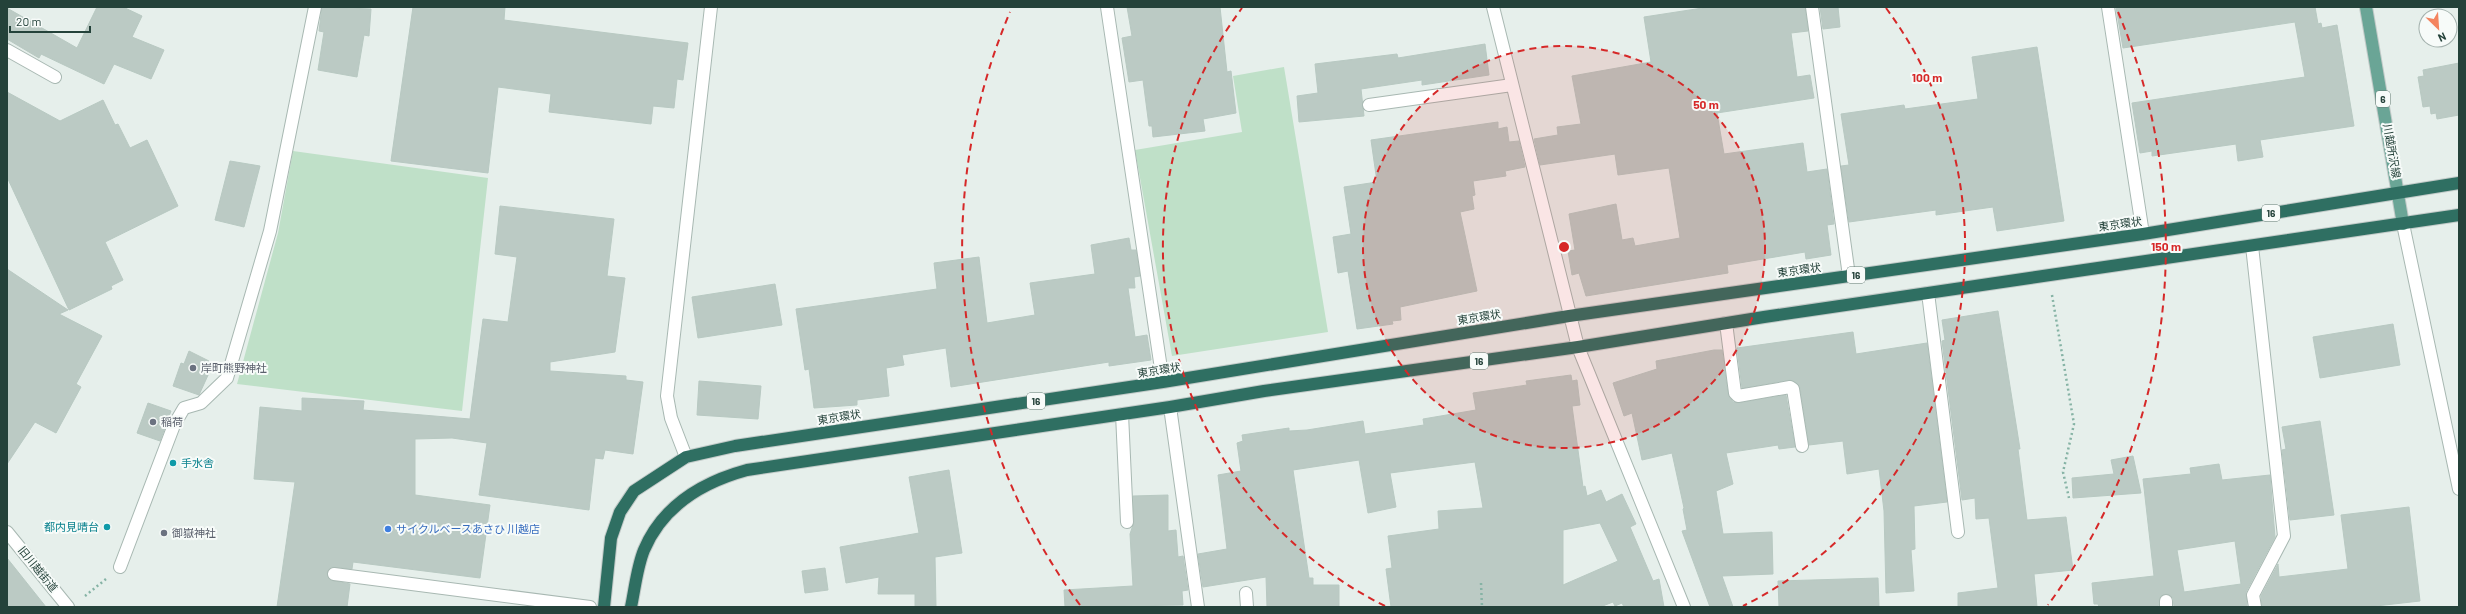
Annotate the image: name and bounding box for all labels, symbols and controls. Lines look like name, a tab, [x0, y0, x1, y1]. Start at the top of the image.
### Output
scale bar	[10, 8, 90, 34]
north arrow	[2418, 8, 2458, 48]
text: 20 m	[16, 14, 42, 28]
text: N	[2436, 30, 2449, 45]
text: 100 m	[1912, 70, 1942, 84]
road number: 6	[2376, 91, 2390, 107]
text: 50 m	[1693, 97, 1719, 111]
street label: 川越所沢線	[2381, 123, 2404, 179]
road number: 16	[2262, 205, 2280, 221]
street label: 東京環状	[2097, 214, 2144, 233]
text: 150 m	[2151, 239, 2181, 253]
centre of rings	[1557, 240, 1571, 254]
street label: 東京環状	[1776, 260, 1823, 279]
road number: 16	[1847, 267, 1865, 283]
street label: 東京環状	[1456, 306, 1503, 326]
road number: 16	[1470, 353, 1488, 369]
street label: 東京環状	[1136, 359, 1183, 379]
place label: 岸町熊野神社	[201, 361, 267, 374]
marker: 岸町熊野神社	[188, 363, 198, 373]
road number: 16	[1027, 393, 1045, 409]
street label: 東京環状	[816, 406, 863, 426]
place label: 稲荷	[161, 415, 183, 428]
marker: 稲荷	[148, 417, 158, 427]
place label: 手水舎	[181, 456, 214, 469]
marker: 手水舎	[168, 458, 178, 468]
place label: 都内見晴台	[44, 520, 99, 533]
marker: 都内見晴台	[102, 522, 112, 532]
place label: サイクルベースあさひ 川越店	[396, 522, 540, 535]
marker: サイクルベースあさひ 川越店	[383, 524, 393, 534]
place label: 御嶽神社	[171, 526, 216, 539]
marker: 御嶽神社	[159, 528, 169, 538]
street label: 旧川越街道	[16, 543, 61, 594]

